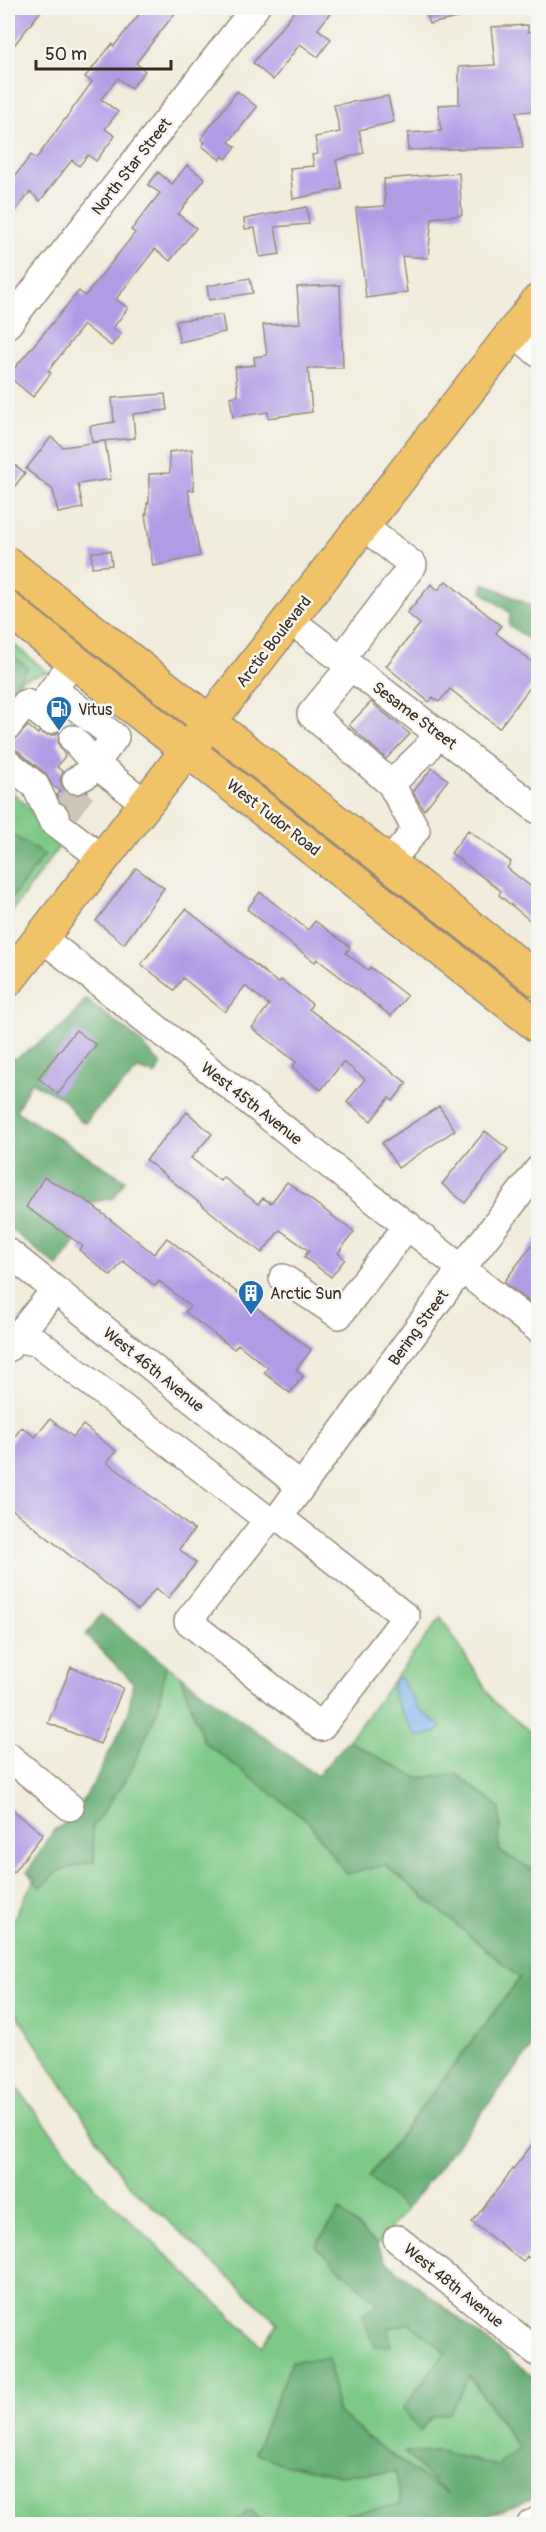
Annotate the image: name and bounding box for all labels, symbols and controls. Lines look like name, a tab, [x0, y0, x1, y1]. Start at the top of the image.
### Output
scale bar	[36, 33, 171, 71]
text: 50 m	[45, 43, 87, 66]
street label: North Star Street	[87, 113, 176, 219]
street label: Arctic Boulevard	[232, 592, 316, 691]
street label: Sesame Street	[368, 677, 461, 754]
fuel station icon: Vitus	[44, 694, 74, 732]
place label: Vitus	[78, 700, 112, 720]
street label: West Tudor Road	[223, 775, 324, 861]
street label: West 45th Avenue	[197, 1058, 306, 1150]
building icon: Arctic Sun	[236, 1278, 266, 1316]
place label: Arctic Sun	[270, 1284, 342, 1304]
street label: Bering Street	[384, 1285, 453, 1370]
street label: West 46th Avenue	[99, 1323, 208, 1417]
street label: West 48th Avenue	[399, 2239, 507, 2332]

